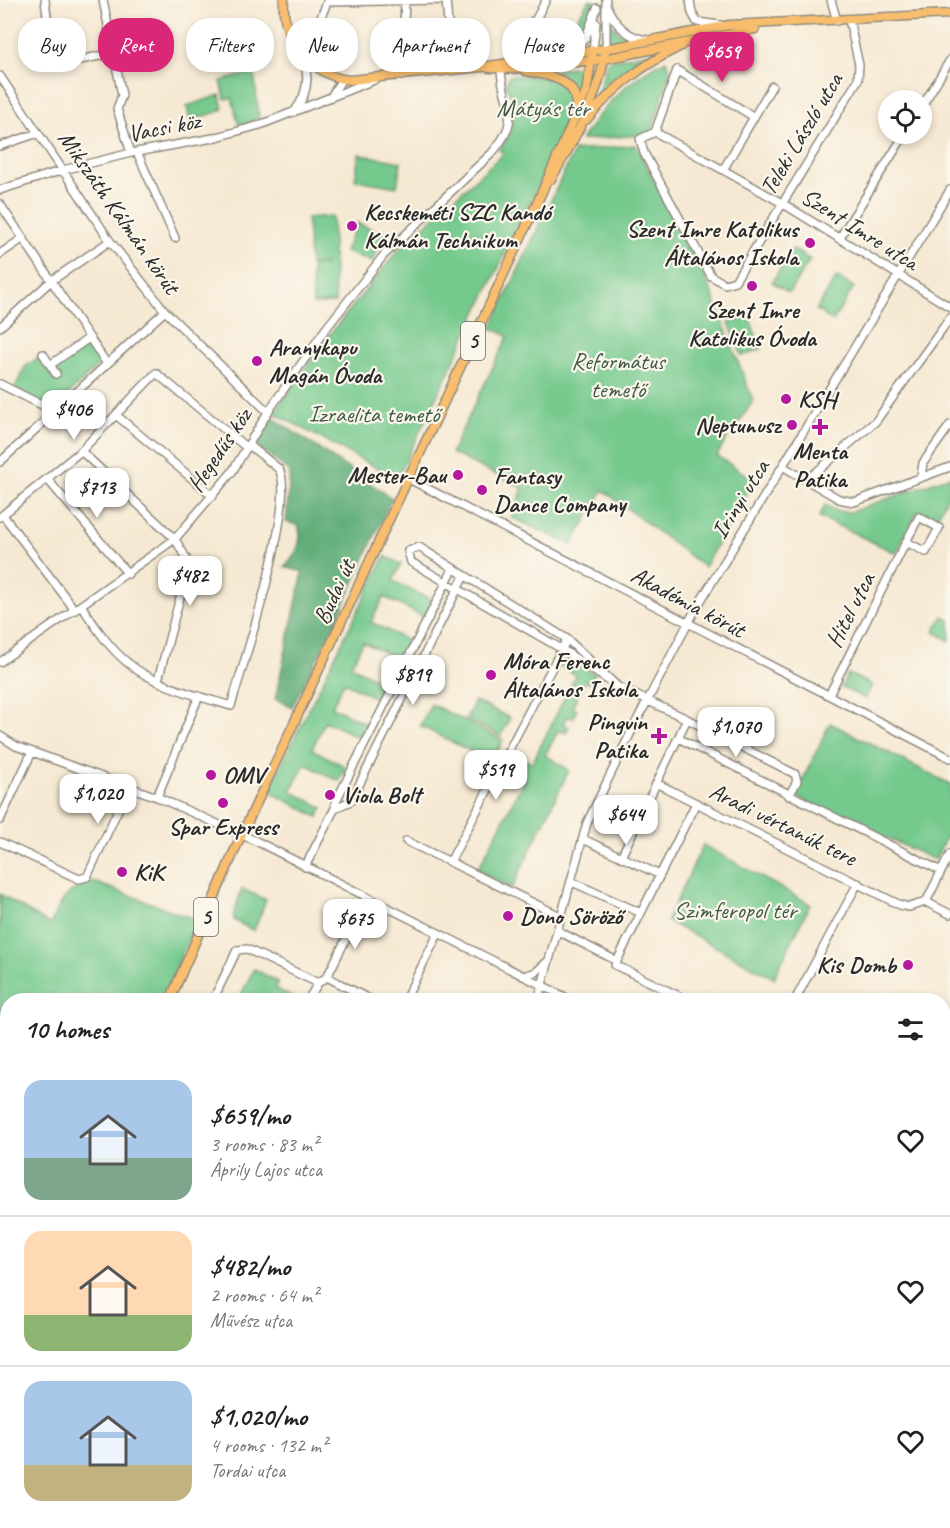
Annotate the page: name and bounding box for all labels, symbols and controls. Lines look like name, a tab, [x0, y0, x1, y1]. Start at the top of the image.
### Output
chip: Buy	[18, 18, 86, 72]
chip: Rent	[98, 18, 174, 72]
chip: Filters	[186, 18, 274, 72]
chip: New	[286, 18, 358, 72]
chip: Apartment	[370, 18, 490, 72]
chip: House	[502, 18, 585, 72]
pin: $659	[686, 32, 758, 83]
text: $659	[704, 39, 740, 64]
street label: Teleki László utca	[753, 66, 850, 201]
map controls	[878, 90, 932, 144]
button: locate	[878, 90, 932, 144]
park label: Mátyás tér	[497, 93, 592, 123]
street label: Vacsi köz	[125, 105, 205, 149]
street label: Mikszáth Kálmán körút	[51, 125, 188, 301]
street label: Szent Imre utca	[796, 181, 926, 278]
place label: Kecskeméti SZC Kandó Kálmán Technikum	[364, 197, 554, 255]
place label: Szent Imre Katolikus Általános Iskola	[626, 214, 801, 272]
marker: Kecskeméti SZC Kandó Kálmán Technikum	[345, 219, 359, 233]
marker: Szent Imre Katolikus Általános Iskola	[803, 236, 817, 250]
marker: Szent Imre Katolikus Óvoda	[745, 279, 759, 293]
place label: Szent Imre Katolikus Óvoda	[688, 295, 818, 353]
road number: 5	[461, 322, 485, 360]
place label: Aranykapu Magán Óvoda	[269, 332, 383, 390]
park label: Református temető	[571, 346, 667, 404]
marker: Aranykapu Magán Óvoda	[250, 354, 264, 368]
place label: KSH	[798, 384, 840, 414]
pin: $406	[38, 390, 110, 441]
marker: KSH	[779, 392, 793, 406]
text: $406	[56, 397, 92, 422]
park label: Izraelita temető	[309, 399, 443, 429]
street label: Hegedűs köz	[180, 400, 259, 498]
place label: Neptunusz	[695, 410, 782, 440]
marker: Neptunusz	[785, 418, 799, 432]
marker: Menta Patika	[813, 420, 827, 434]
place label: Menta Patika	[793, 436, 849, 494]
street label: Irinyi utca	[704, 453, 777, 544]
place label: Mester-Bau	[348, 460, 448, 490]
place label: Fantasy Dance Company	[494, 461, 628, 519]
pin: $713	[61, 468, 133, 519]
marker: Mester-Bau	[451, 468, 465, 482]
text: $713	[79, 475, 115, 500]
marker: Fantasy Dance Company	[475, 483, 489, 497]
street label: Budai út	[306, 553, 363, 629]
pin: $482	[154, 556, 226, 607]
street label: Akadémia körút	[626, 560, 752, 645]
text: $482	[172, 563, 208, 588]
street label: Hitel utca	[819, 566, 882, 652]
place label: Móra Ferenc Általános Iskola	[503, 646, 639, 704]
pin: $819	[377, 655, 449, 706]
text: $819	[395, 662, 431, 687]
marker: Móra Ferenc Általános Iskola	[484, 668, 498, 682]
place label: Pingvin Patika	[587, 707, 649, 765]
pin: $1,070	[687, 707, 785, 758]
text: $1,070	[712, 714, 760, 739]
marker: Pingvin Patika	[652, 729, 666, 743]
pin: $519	[460, 750, 532, 801]
text: $519	[478, 757, 514, 782]
place label: OMV	[223, 760, 270, 790]
marker: OMV	[204, 768, 218, 782]
pin: $1,020	[49, 774, 147, 825]
street label: Aradi vértanúk tere	[705, 775, 863, 873]
place label: Viola Bolt	[342, 780, 425, 810]
text: $1,020	[74, 781, 122, 806]
marker: Viola Bolt	[323, 788, 337, 802]
pin: $644	[590, 795, 662, 846]
marker: Spar Express	[216, 796, 230, 810]
text: $644	[608, 802, 644, 827]
place label: Spar Express	[168, 812, 280, 842]
place label: KiK	[134, 857, 167, 887]
marker: KiK	[115, 865, 129, 879]
park label: Szimferopol tér	[674, 895, 799, 925]
road number: 5	[194, 898, 218, 936]
pin: $675	[319, 899, 391, 950]
place label: Dono Söröző	[520, 901, 627, 931]
text: $675	[337, 906, 373, 931]
marker: Dono Söröző	[501, 909, 515, 923]
place label: Kis Domb	[817, 950, 898, 980]
marker: Kis Domb	[901, 958, 915, 972]
text: 10 homes	[24, 1013, 109, 1046]
icon: filters	[894, 1013, 927, 1046]
text: $659/mo	[210, 1099, 290, 1132]
icon: home	[72, 1104, 144, 1176]
icon: heart	[894, 1124, 927, 1157]
text: 3 rooms · 83 m²	[210, 1132, 318, 1157]
text: Áprily Lajos utca	[210, 1157, 322, 1182]
text: $482/mo	[210, 1250, 290, 1283]
icon: home	[72, 1255, 144, 1327]
icon: heart	[894, 1275, 927, 1308]
text: 2 rooms · 64 m²	[210, 1283, 318, 1308]
text: Művész utca	[210, 1308, 292, 1333]
text: $1,020/mo	[210, 1400, 307, 1433]
icon: home	[72, 1405, 144, 1477]
icon: heart	[894, 1425, 927, 1458]
text: 4 rooms · 132 m²	[210, 1433, 327, 1458]
text: Tordai utca	[210, 1458, 285, 1483]

